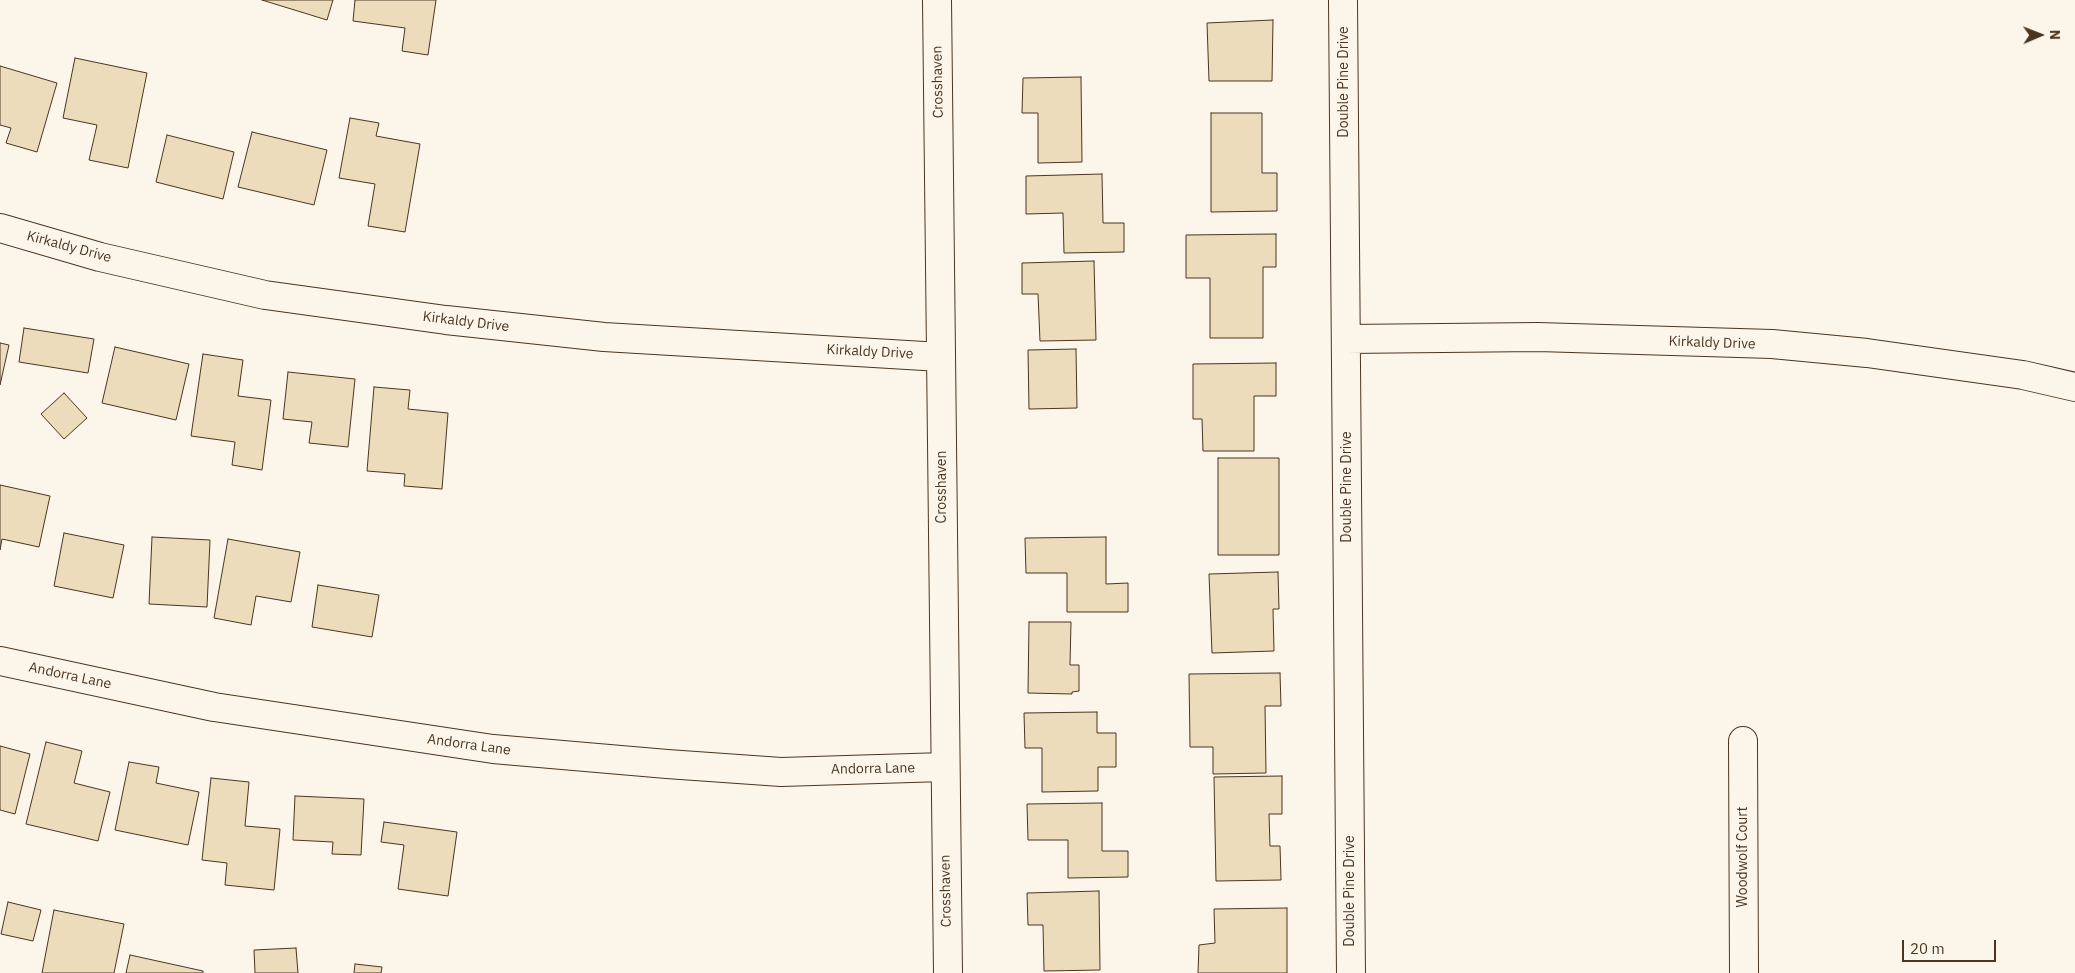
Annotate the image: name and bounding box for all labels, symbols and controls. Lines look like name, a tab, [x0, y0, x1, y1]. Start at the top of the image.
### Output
north arrow	[2015, 10, 2065, 60]
street label: Double Pine Drive	[1336, 26, 1352, 138]
text: N	[2046, 30, 2064, 40]
street label: Crosshaven	[929, 45, 947, 119]
street label: Kirkaldy Drive	[25, 228, 113, 266]
street label: Kirkaldy Drive	[422, 308, 510, 336]
street label: Kirkaldy Drive	[1668, 333, 1756, 353]
street label: Kirkaldy Drive	[826, 341, 914, 363]
street label: Double Pine Drive	[1339, 431, 1355, 543]
street label: Crosshaven	[934, 451, 950, 523]
street label: Andorra Lane	[27, 659, 113, 693]
street label: Andorra Lane	[426, 731, 512, 759]
street label: Andorra Lane	[831, 760, 915, 778]
street label: Woodwolf Court	[1735, 807, 1751, 907]
street label: Double Pine Drive	[1342, 835, 1358, 947]
street label: Crosshaven	[937, 854, 955, 928]
scale bar	[1905, 930, 1999, 962]
text: 20 m	[1910, 939, 1945, 958]

